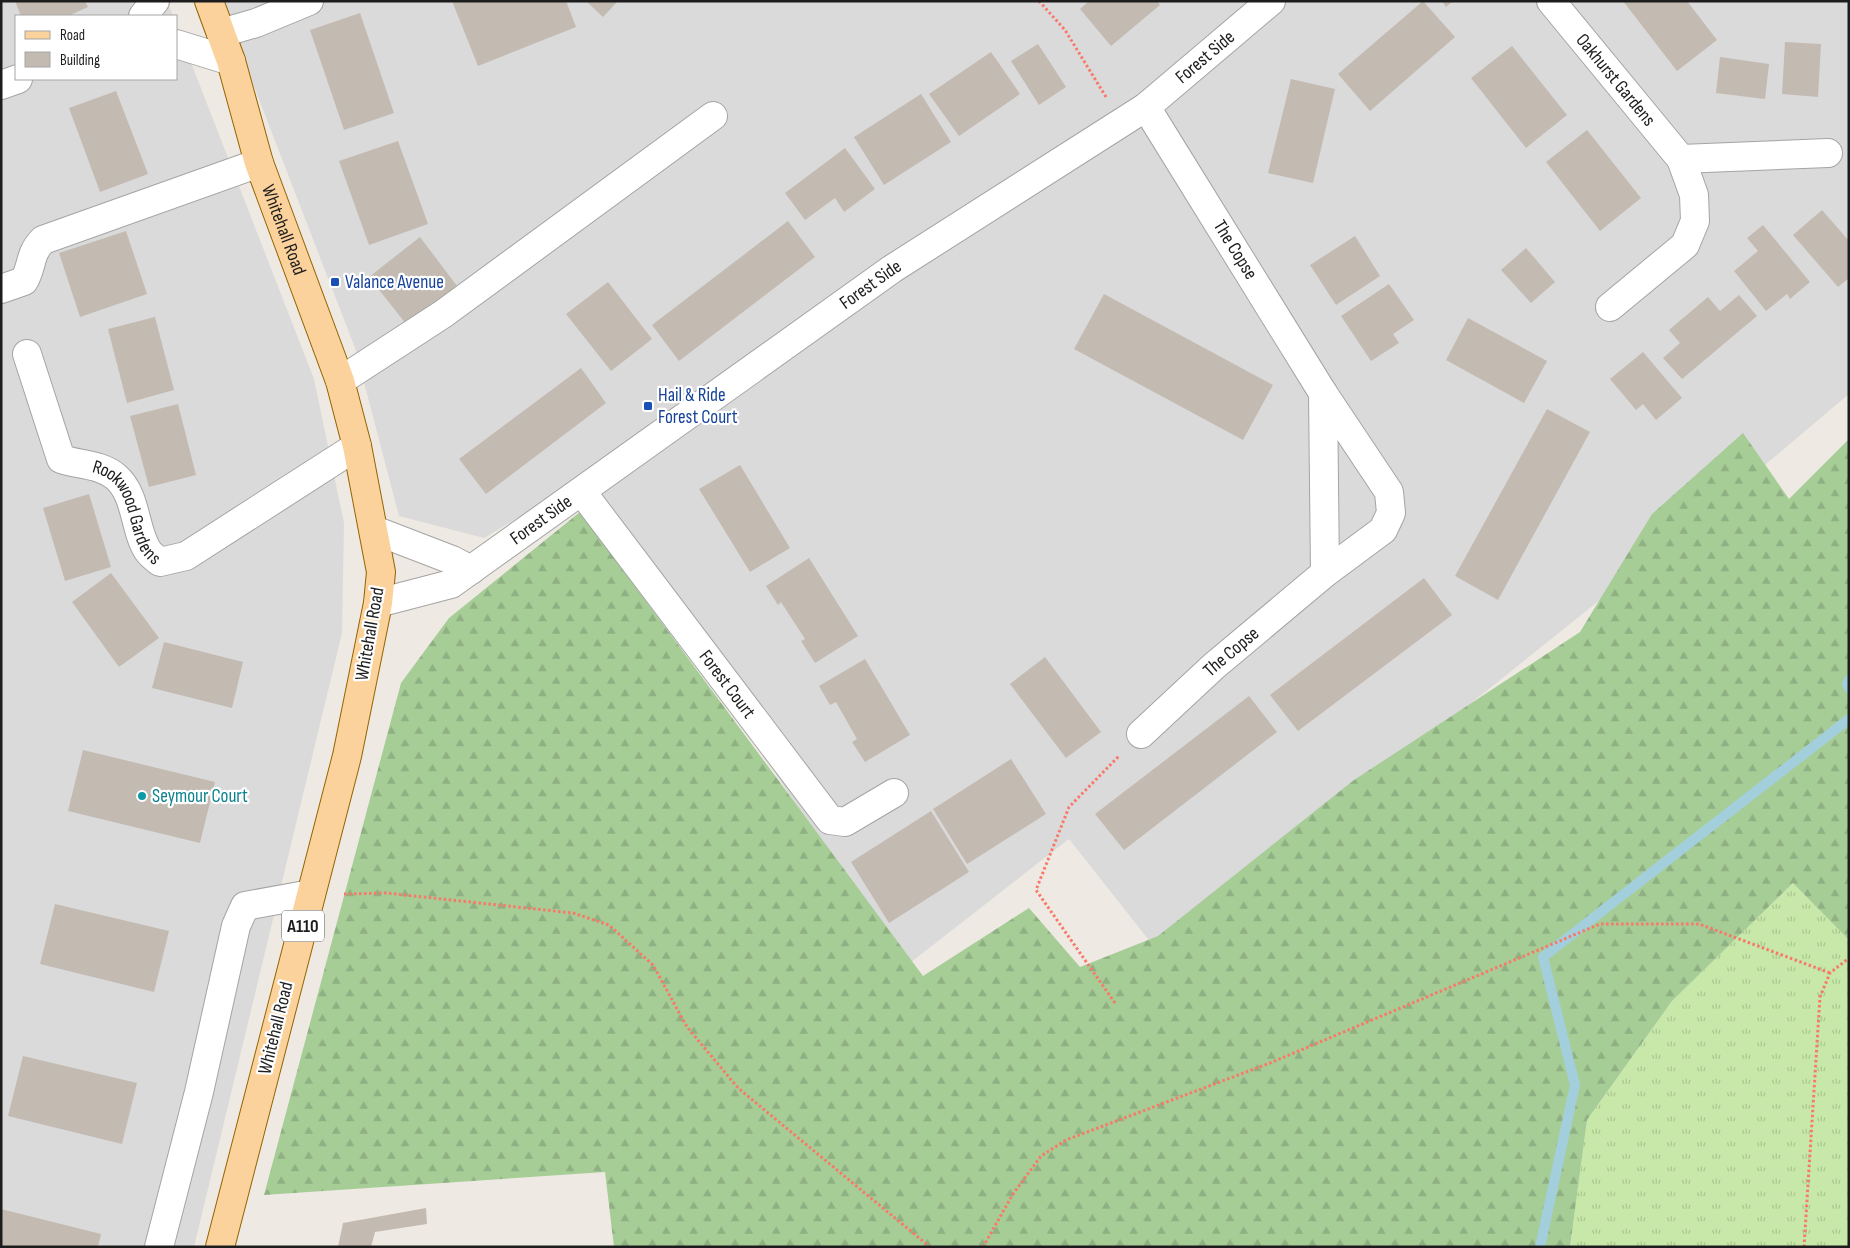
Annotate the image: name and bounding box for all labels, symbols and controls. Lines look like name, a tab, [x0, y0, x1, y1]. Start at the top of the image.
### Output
legend	[15, 15, 178, 80]
street label: Forest Side	[1171, 25, 1239, 89]
text: Road	[60, 26, 85, 45]
street label: Oakhurst Gardens	[1571, 29, 1661, 131]
text: Building	[60, 51, 100, 70]
street label: Whitehall Road	[257, 181, 311, 278]
street label: The Copse	[1208, 216, 1262, 284]
street label: Forest Side	[835, 255, 906, 314]
place label: Valance Avenue	[345, 271, 444, 294]
marker: Valance Avenue	[329, 276, 341, 288]
place label: Hail & Ride Forest Court	[658, 384, 738, 429]
marker: Hail & Ride Forest Court	[642, 400, 654, 412]
street label: Rookwood Gardens	[90, 455, 166, 570]
street label: Forest Side	[506, 490, 576, 550]
street label: Whitehall Road	[350, 585, 390, 683]
street label: The Copse	[1198, 622, 1264, 682]
street label: Forest Court	[694, 646, 761, 723]
place label: Seymour Court	[152, 785, 248, 808]
marker: Seymour Court	[136, 790, 148, 802]
road number: A110	[282, 910, 324, 941]
street label: Whitehall Road	[253, 979, 299, 1077]

